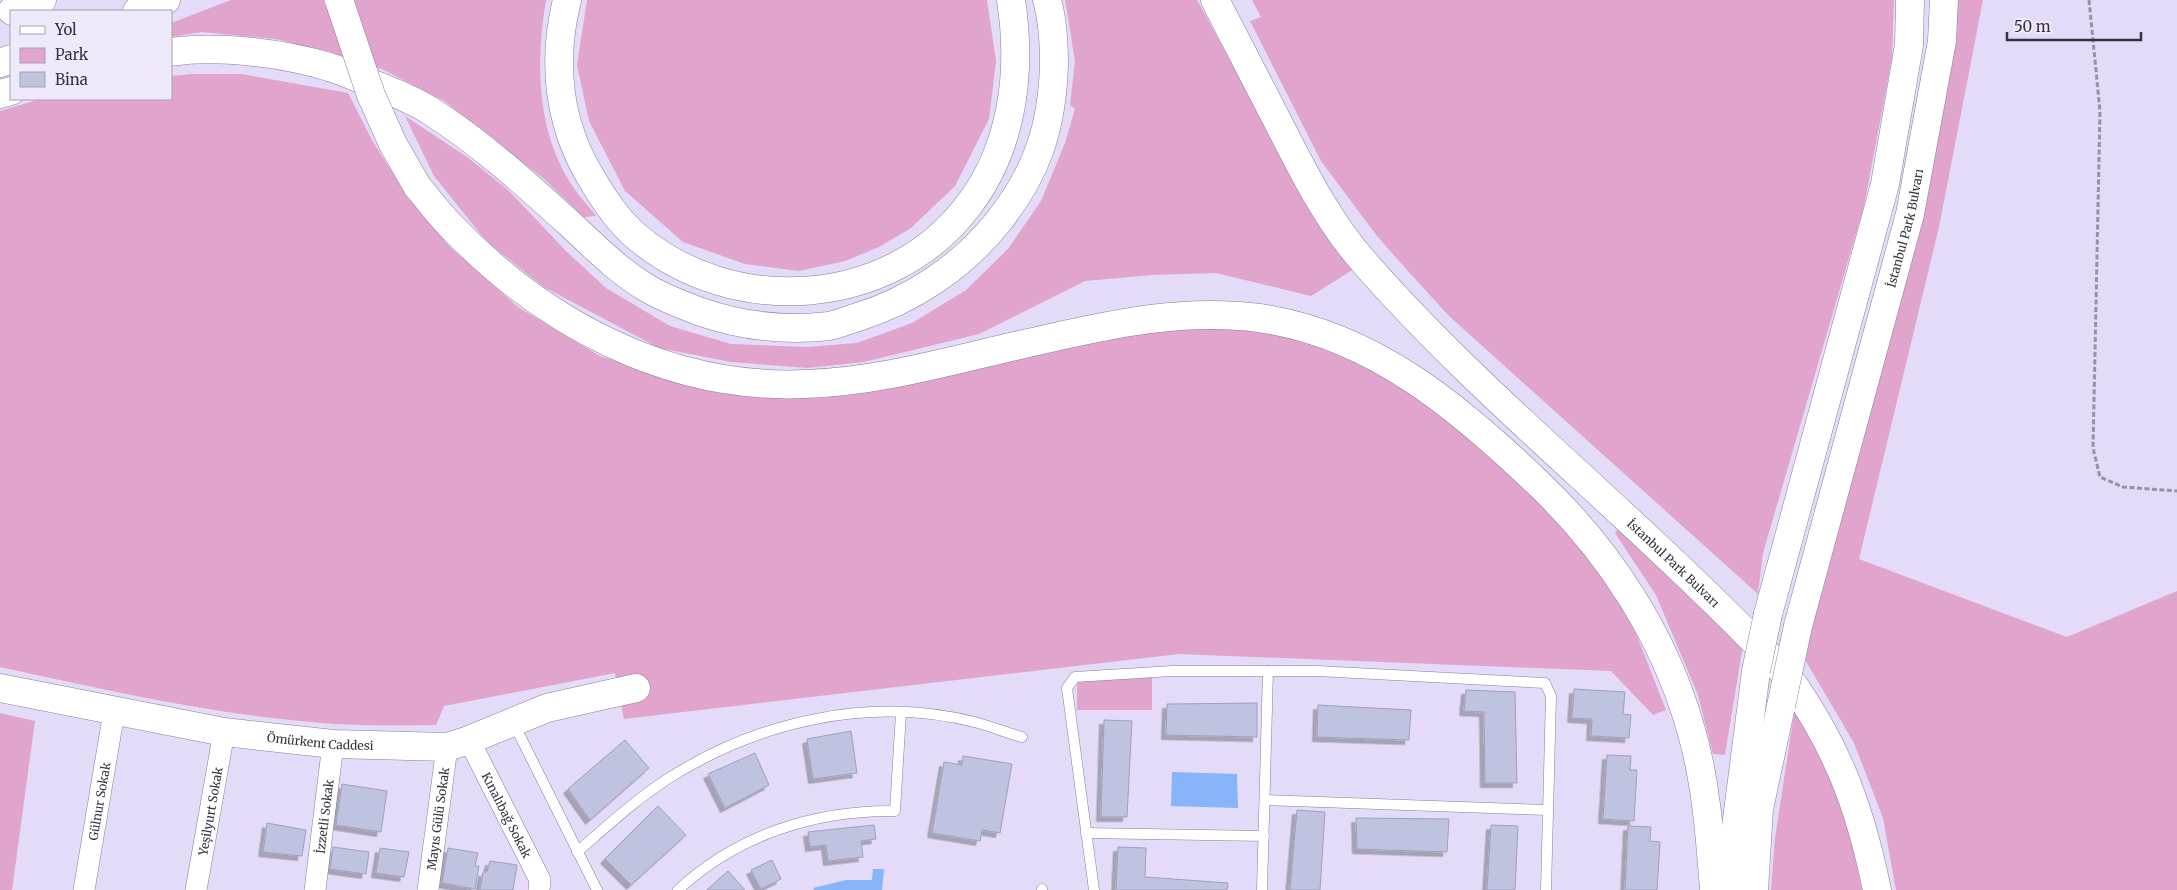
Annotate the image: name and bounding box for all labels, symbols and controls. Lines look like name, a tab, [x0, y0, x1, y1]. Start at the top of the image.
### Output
legend	[10, 10, 172, 100]
scale bar	[2007, 10, 2141, 42]
text: 50 m	[2014, 17, 2051, 36]
text: Yol	[54, 20, 77, 39]
text: Park	[55, 45, 89, 64]
text: Bina	[55, 70, 88, 89]
street label: İstanbul Park Bulvarı	[1883, 167, 1926, 289]
street label: İstanbul Park Bulvarı	[1624, 516, 1723, 610]
street label: Ömürkent Caddesi	[266, 729, 374, 753]
street label: Gülnur Sokak	[85, 761, 113, 842]
street label: Yeşilyurt Sokak	[195, 765, 225, 858]
street label: Mayıs Gülü Sokak	[423, 766, 452, 871]
street label: Kınalıbağ Sokak	[479, 770, 535, 861]
street label: İzzetli Sokak	[312, 778, 336, 855]

